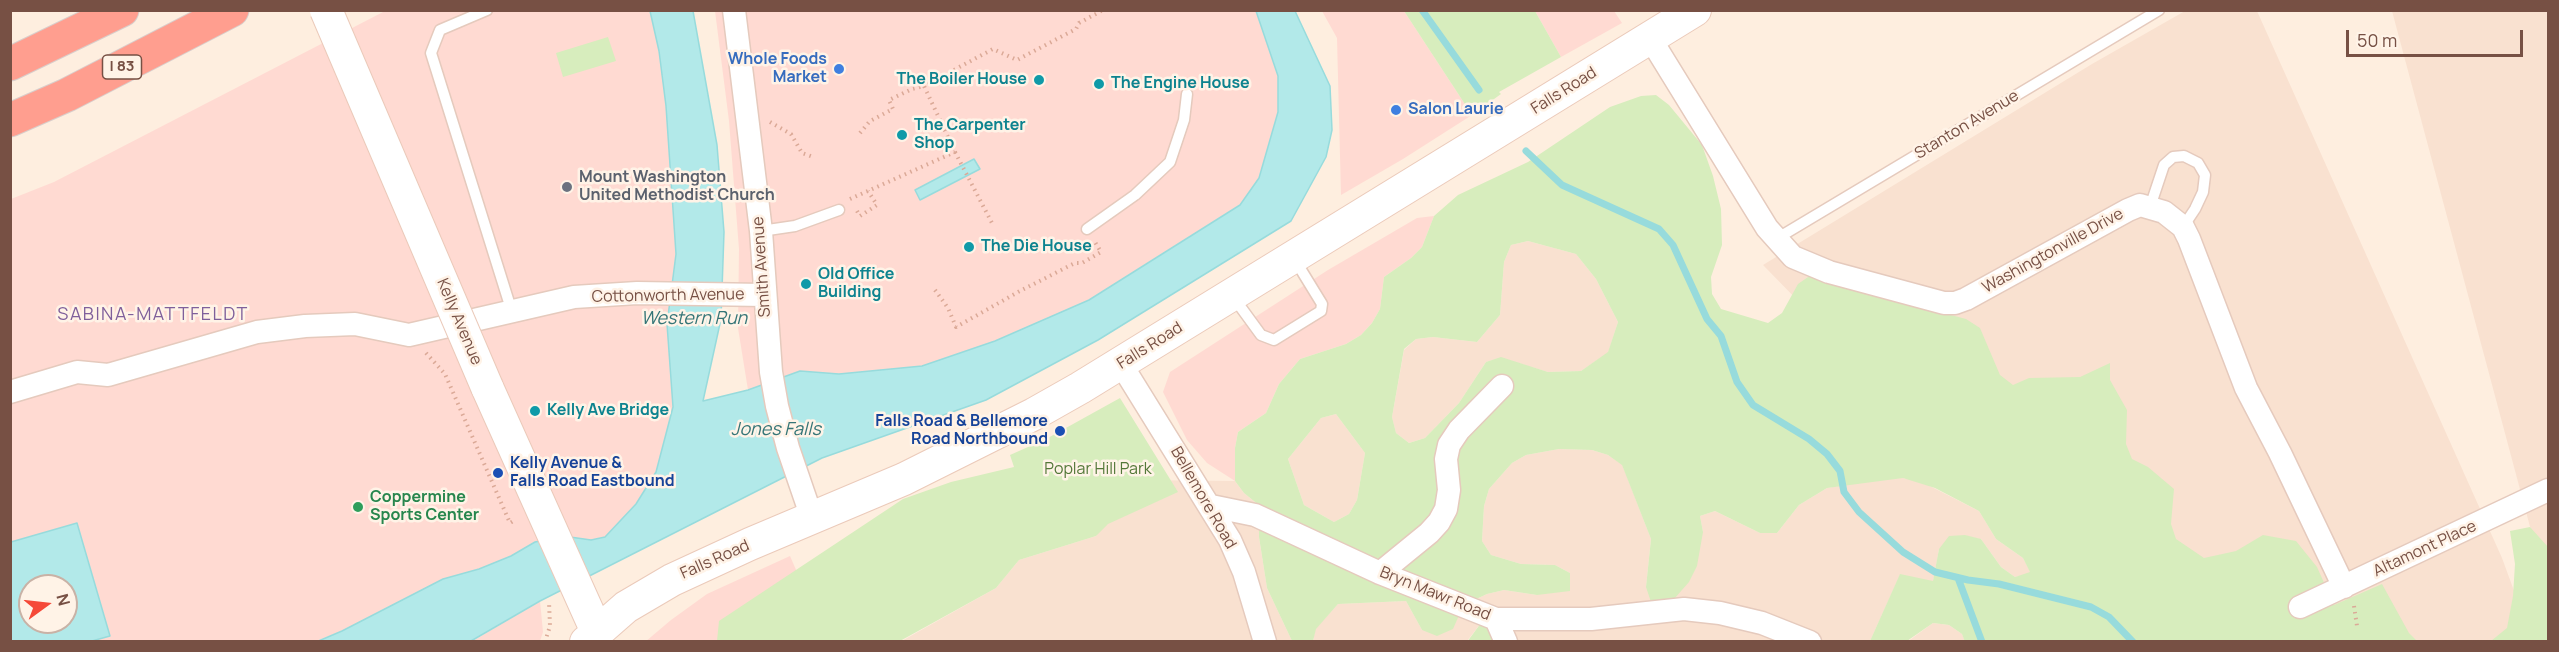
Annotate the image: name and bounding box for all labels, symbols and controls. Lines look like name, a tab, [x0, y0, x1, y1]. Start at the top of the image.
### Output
scale bar	[2349, 18, 2526, 56]
text: 50 m	[2357, 28, 2397, 52]
place label: Whole Foods Market	[728, 50, 827, 88]
road number: I 83	[102, 55, 142, 79]
marker: Whole Foods Market	[832, 62, 846, 76]
street label: Falls Road	[1528, 63, 1600, 119]
place label: The Boiler House	[897, 70, 1027, 90]
marker: The Boiler House	[1032, 73, 1046, 87]
place label: The Engine House	[1111, 74, 1250, 94]
marker: The Engine House	[1092, 77, 1106, 91]
street label: Stanton Avenue	[1912, 86, 2022, 164]
place label: Salon Laurie	[1408, 100, 1504, 120]
marker: Salon Laurie	[1389, 103, 1403, 117]
place label: The Carpenter Shop	[914, 116, 1026, 154]
marker: The Carpenter Shop	[895, 128, 909, 142]
place label: Mount Washington United Methodist Church	[579, 168, 775, 206]
marker: Mount Washington United Methodist Church	[560, 180, 574, 194]
street label: Washingtonville Drive	[1979, 204, 2127, 298]
street label: Smith Avenue	[749, 216, 775, 318]
place label: The Die House	[981, 237, 1092, 257]
marker: The Die House	[962, 240, 976, 254]
place label: Old Office Building	[818, 265, 894, 303]
street label: Kelly Avenue	[432, 276, 486, 368]
marker: Old Office Building	[799, 277, 813, 291]
street label: Cottonworth Avenue	[591, 285, 745, 307]
district label: SABINA-MATTFELDT	[57, 304, 249, 326]
water label: Western Run	[641, 308, 747, 330]
street label: Falls Road	[1114, 318, 1186, 374]
place label: Kelly Ave Bridge	[547, 401, 669, 421]
marker: Kelly Ave Bridge	[528, 404, 542, 418]
place label: Falls Road & Bellemore Road Northbound	[875, 412, 1048, 450]
water label: Jones Falls	[731, 419, 821, 441]
marker: Falls Road & Bellemore Road Northbound	[1053, 424, 1067, 438]
street label: Bellemore Road	[1166, 443, 1240, 553]
place label: Kelly Avenue & Falls Road Eastbound	[510, 454, 675, 492]
park label: Poplar Hill Park	[1044, 460, 1152, 480]
marker: Kelly Avenue & Falls Road Eastbound	[491, 466, 505, 480]
place label: Coppermine Sports Center	[370, 488, 479, 526]
marker: Coppermine Sports Center	[351, 500, 365, 514]
street label: Altamont Place	[2370, 517, 2480, 581]
street label: Falls Road	[677, 536, 753, 584]
street label: Bryn Mawr Road	[1377, 563, 1493, 625]
north arrow	[18, 574, 78, 634]
text: N	[51, 591, 76, 608]

